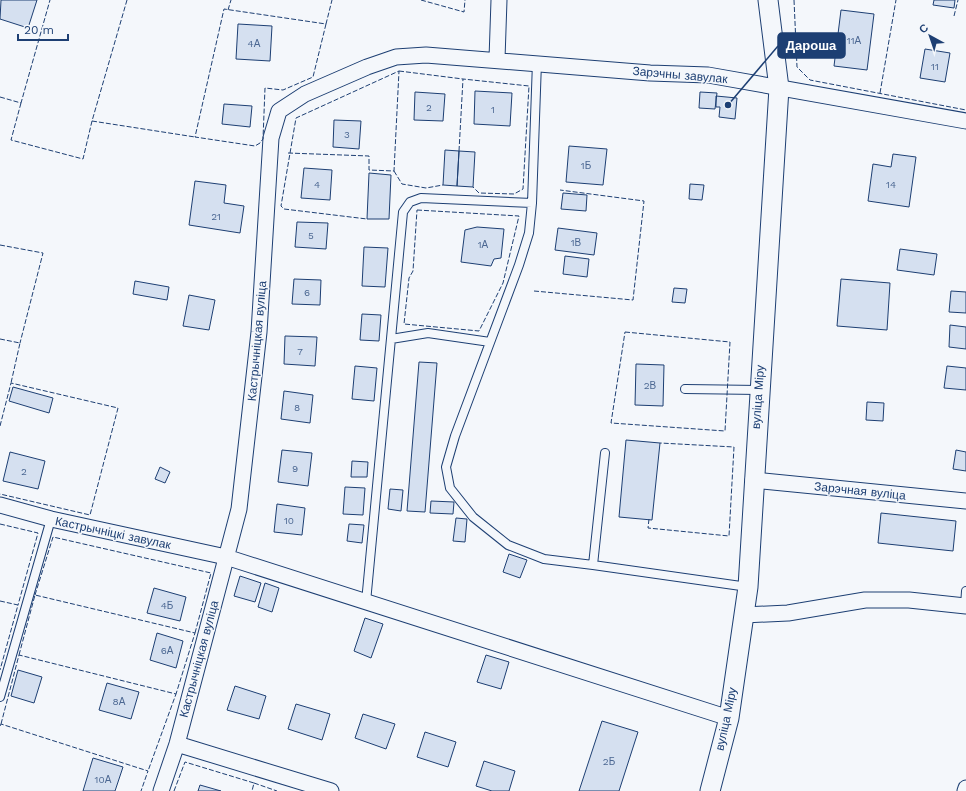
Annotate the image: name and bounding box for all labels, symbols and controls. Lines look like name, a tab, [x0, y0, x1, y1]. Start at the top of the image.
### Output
scale bar	[18, 16, 68, 42]
north arrow	[910, 16, 950, 56]
text: С	[917, 21, 931, 36]
text: 20 m	[24, 23, 54, 37]
callout: Дароша	[778, 33, 845, 58]
house number: 11А	[847, 35, 862, 46]
house number: 4А	[248, 38, 261, 49]
text: Дароша	[786, 38, 837, 53]
house number: 11	[931, 61, 939, 72]
street label: Зарэчны завулак	[632, 64, 729, 86]
house number: 2	[426, 102, 432, 113]
house number: 1	[491, 104, 495, 115]
house number: 3	[344, 129, 350, 140]
house number: 1Б	[581, 160, 592, 171]
house number: 4	[314, 179, 320, 190]
house number: 14	[886, 179, 896, 190]
house number: 21	[211, 211, 221, 222]
house number: 5	[308, 230, 314, 241]
house number: 1В	[571, 237, 582, 248]
house number: 1А	[478, 239, 489, 250]
street label: Кастрычніцкая вуліца	[245, 280, 269, 402]
house number: 6	[304, 287, 310, 298]
house number: 7	[297, 346, 303, 357]
street label: вуліца Міру	[749, 364, 767, 430]
house number: 2В	[644, 380, 657, 391]
house number: 8	[294, 402, 300, 413]
house number: 9	[292, 463, 298, 474]
house number: 2	[21, 466, 27, 477]
street label: Зарэчная вуліца	[814, 479, 907, 503]
street label: Кастрычніцкі завулак	[54, 514, 173, 552]
house number: 10	[284, 515, 294, 526]
street label: Кастрычніцкая вуліца	[177, 599, 221, 719]
house number: 4Б	[161, 600, 174, 611]
house number: 6А	[161, 645, 174, 656]
street label: вуліца Міру	[712, 686, 740, 752]
house number: 8А	[113, 696, 126, 707]
house number: 2Б	[603, 756, 616, 767]
house number: 10А	[95, 774, 112, 785]

